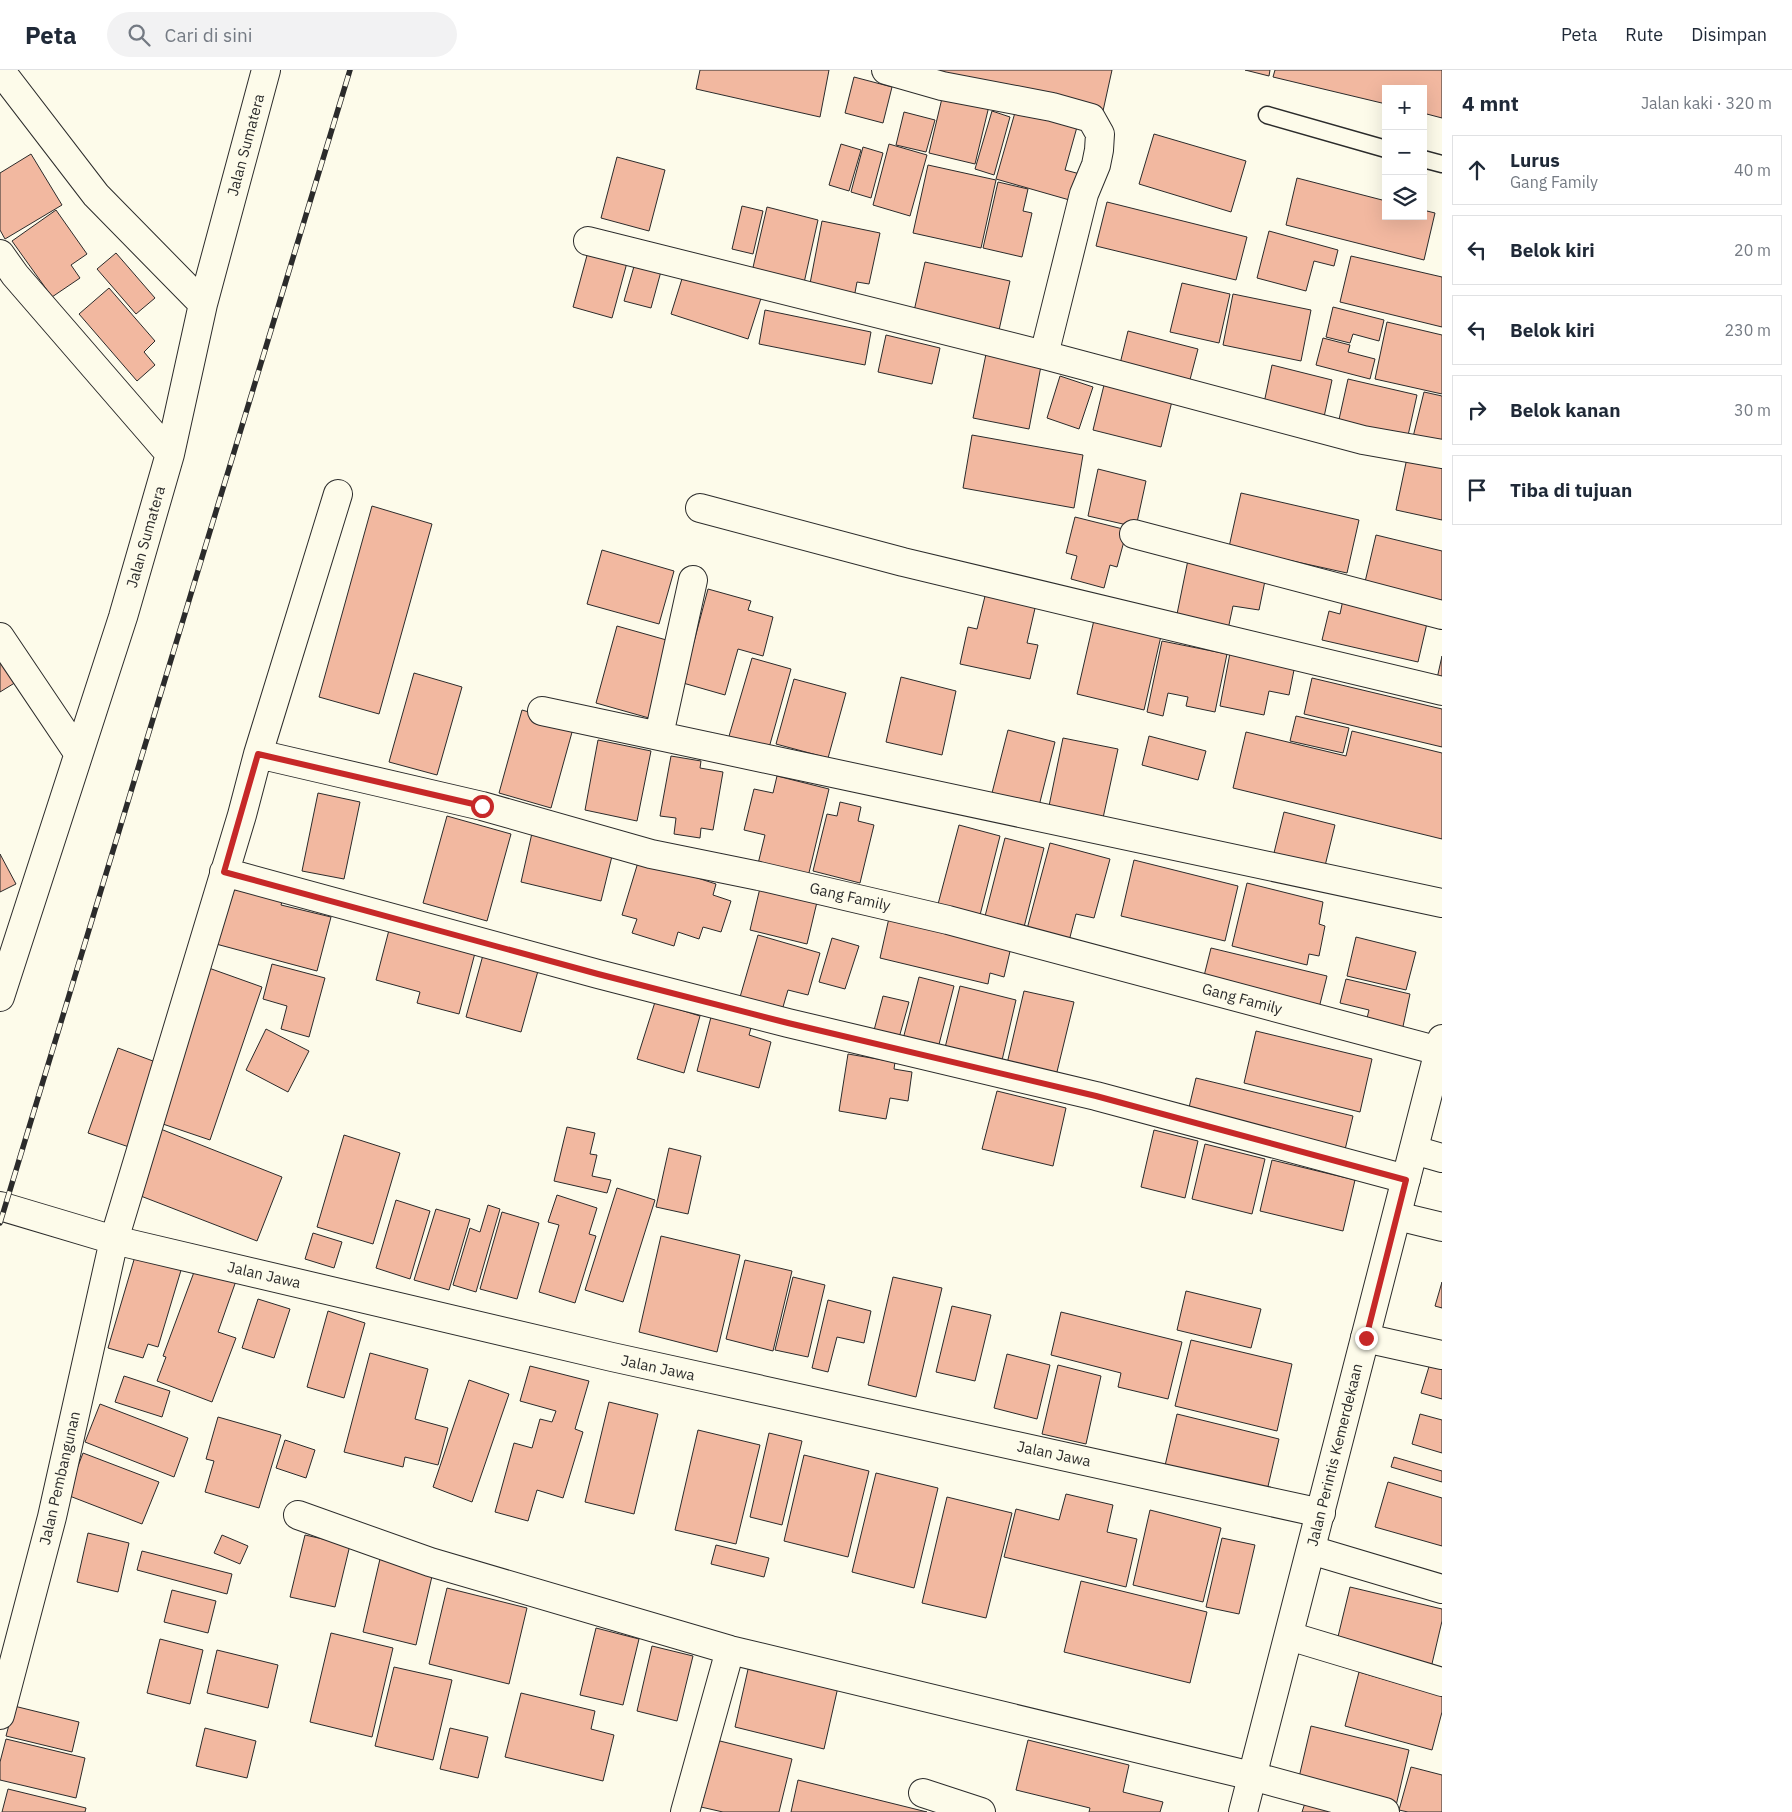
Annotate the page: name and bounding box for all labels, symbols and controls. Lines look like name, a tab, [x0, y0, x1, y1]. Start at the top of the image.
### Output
search box	[107, 12, 457, 57]
text: Peta	[25, 19, 77, 51]
icon: search	[125, 21, 153, 49]
text: Cari di sini	[165, 23, 253, 47]
text: Peta	[1561, 23, 1597, 46]
text: Rute	[1625, 23, 1663, 46]
text: Disimpan	[1691, 23, 1767, 46]
map controls	[1382, 85, 1427, 220]
button: +	[1382, 85, 1427, 130]
text: 4 mnt	[1462, 89, 1519, 117]
street label: Jalan Sumatera	[223, 92, 268, 198]
text: Jalan kaki · 320 m	[1641, 93, 1772, 113]
button: −	[1382, 130, 1427, 175]
text: Lurus	[1510, 148, 1560, 172]
icon: ahead	[1463, 156, 1491, 184]
text: 40 m	[1734, 160, 1771, 180]
text: Gang Family	[1510, 172, 1598, 192]
button: layers	[1382, 175, 1427, 220]
icon: left	[1463, 236, 1491, 264]
text: Belok kiri	[1510, 238, 1595, 262]
text: 20 m	[1734, 240, 1771, 260]
icon: left	[1463, 316, 1491, 344]
text: Belok kiri	[1510, 318, 1595, 342]
text: 230 m	[1724, 320, 1771, 340]
icon: right	[1463, 396, 1491, 424]
text: Belok kanan	[1510, 398, 1621, 422]
text: 30 m	[1734, 400, 1771, 420]
icon: arrive	[1463, 476, 1491, 504]
text: Tiba di tujuan	[1510, 478, 1632, 502]
street label: Jalan Sumatera	[122, 484, 169, 590]
route start	[471, 795, 494, 818]
street label: Gang Family	[808, 878, 893, 915]
street label: Gang Family	[1200, 979, 1285, 1018]
street label: Jalan Jawa	[226, 1257, 303, 1292]
route end	[1355, 1327, 1378, 1350]
street label: Jalan Jawa	[620, 1350, 697, 1385]
street label: Jalan Perintis Kemerdekaan	[1303, 1361, 1366, 1548]
street label: Jalan Pembangunan	[35, 1409, 84, 1547]
street label: Jalan Jawa	[1016, 1436, 1093, 1471]

